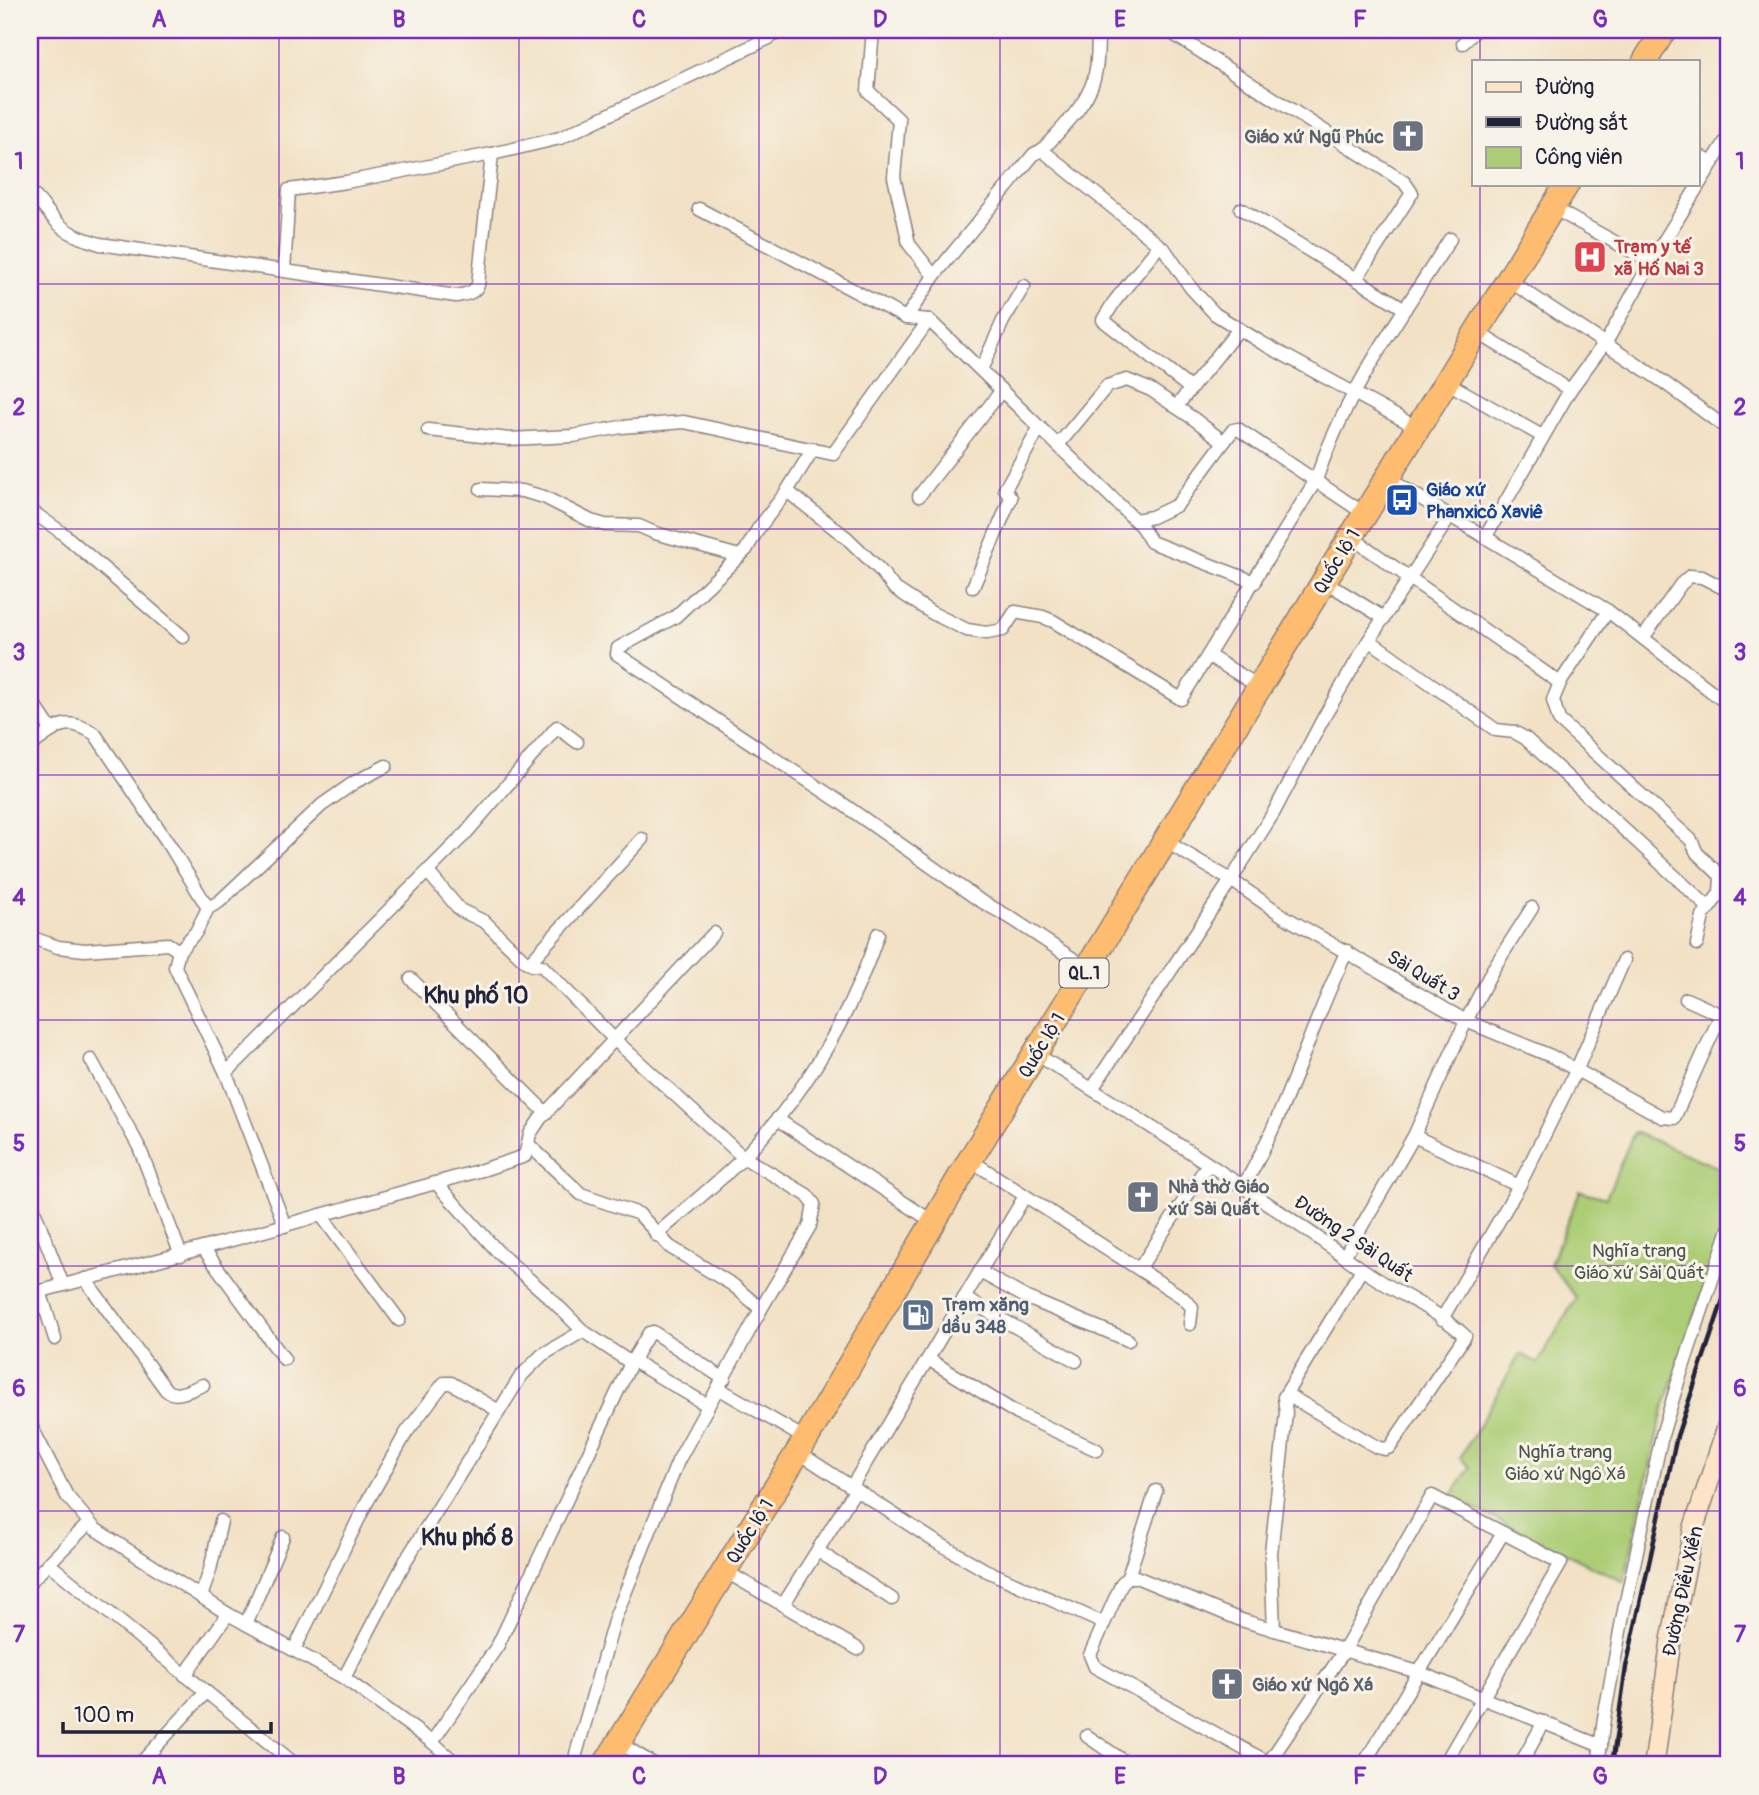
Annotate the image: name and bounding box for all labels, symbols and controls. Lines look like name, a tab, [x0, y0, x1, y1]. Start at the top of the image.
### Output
text: A	[152, 5, 167, 34]
text: B	[392, 5, 406, 34]
text: C	[632, 5, 646, 34]
text: D	[873, 5, 887, 34]
text: E	[1114, 5, 1126, 34]
text: F	[1353, 5, 1367, 34]
text: G	[1592, 5, 1608, 34]
legend	[1472, 60, 1700, 186]
text: Đường	[1535, 74, 1594, 101]
text: Đường sắt	[1535, 110, 1628, 137]
church icon: Giáo xứ Ngũ Phúc	[1389, 117, 1427, 155]
place label: Giáo xứ Ngũ Phúc	[1244, 125, 1384, 149]
text: Công viên	[1535, 144, 1623, 171]
text: 1	[15, 147, 24, 176]
text: 1	[1736, 147, 1745, 176]
place label: Trạm y tế xã Hố Nai 3	[1613, 235, 1704, 281]
hospital icon: Trạm y tế xã Hố Nai 3	[1571, 238, 1609, 276]
text: 2	[13, 393, 26, 422]
text: 2	[1734, 393, 1747, 422]
place label: Giáo xứ Phanxicô Xaviê	[1426, 478, 1543, 524]
bus stop icon: Giáo xứ Phanxicô Xaviê	[1383, 481, 1421, 519]
street label: Quốc lộ 1	[1308, 525, 1366, 598]
text: 3	[13, 638, 25, 667]
text: 3	[1734, 638, 1746, 667]
text: 4	[12, 883, 26, 912]
text: 4	[1733, 883, 1747, 912]
street label: Sài Quất 3	[1383, 945, 1464, 1007]
road number: QL.1	[1060, 958, 1108, 988]
district label: Khu phố 10	[423, 981, 529, 1010]
street label: Quốc lộ 1	[1013, 1009, 1071, 1082]
text: 5	[13, 1129, 25, 1158]
text: 5	[1734, 1129, 1746, 1158]
place label: Nhà thờ Giáo xứ Sài Quất	[1167, 1175, 1270, 1221]
church icon: Nhà thờ Giáo xứ Sài Quất	[1124, 1178, 1162, 1216]
street label: Đường 2 Sài Quất	[1289, 1190, 1418, 1288]
park label: Nghĩa trang Giáo xứ Sài Quất	[1574, 1239, 1705, 1285]
place label: Trạm xăng dầu 348	[941, 1293, 1029, 1339]
fuel station icon: Trạm xăng dầu 348	[899, 1296, 937, 1334]
text: 6	[12, 1374, 26, 1403]
text: 6	[1733, 1374, 1747, 1403]
park label: Nghĩa trang Giáo xứ Ngô Xá	[1504, 1440, 1626, 1486]
street label: Quốc lộ 1	[721, 1495, 779, 1568]
district label: Khu phố 8	[421, 1523, 513, 1552]
street label: Đường Điều Xiển	[1657, 1524, 1709, 1659]
text: 7	[13, 1620, 26, 1649]
text: 7	[1734, 1620, 1747, 1649]
church icon: Giáo xứ Ngô Xá	[1208, 1665, 1246, 1703]
place label: Giáo xứ Ngô Xá	[1252, 1673, 1373, 1697]
scale bar	[63, 1690, 271, 1734]
text: 100 m	[74, 1702, 134, 1729]
text: A	[152, 1762, 167, 1791]
text: B	[392, 1762, 406, 1791]
text: C	[632, 1762, 646, 1791]
text: D	[873, 1762, 887, 1791]
text: E	[1114, 1762, 1126, 1791]
text: F	[1353, 1762, 1367, 1791]
text: G	[1592, 1762, 1608, 1791]

